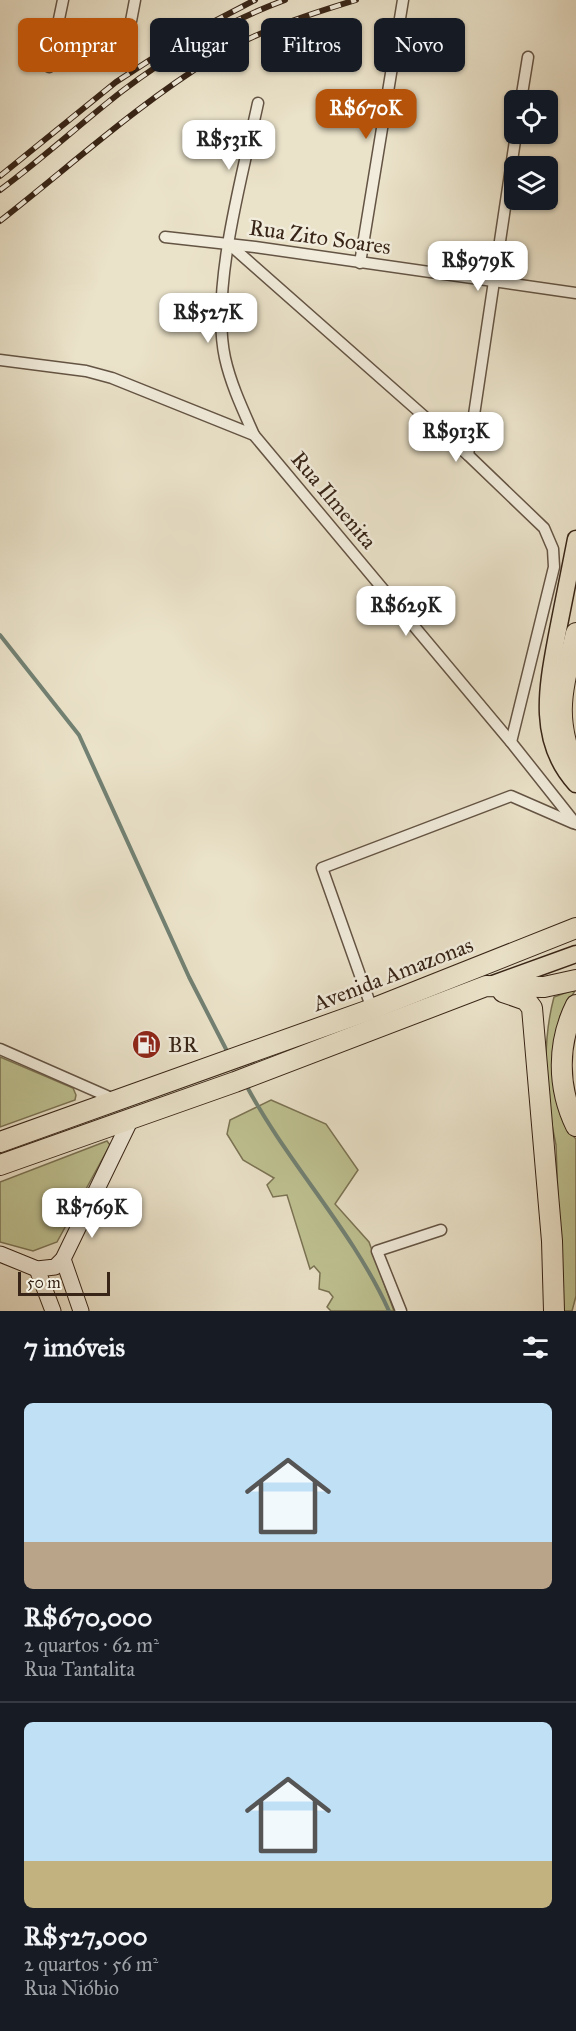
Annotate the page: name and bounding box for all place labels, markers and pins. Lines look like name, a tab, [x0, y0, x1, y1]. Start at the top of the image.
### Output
pin: R$670K	[317, 89, 415, 140]
pin: R$531K	[180, 120, 278, 171]
pin: R$979K	[429, 241, 527, 292]
pin: R$527K	[159, 293, 257, 344]
pin: R$913K	[407, 412, 505, 463]
pin: R$629K	[357, 586, 455, 637]
fuel station icon: BR	[131, 1028, 163, 1060]
place label: BR	[168, 1031, 198, 1058]
pin: R$769K	[43, 1188, 141, 1239]

